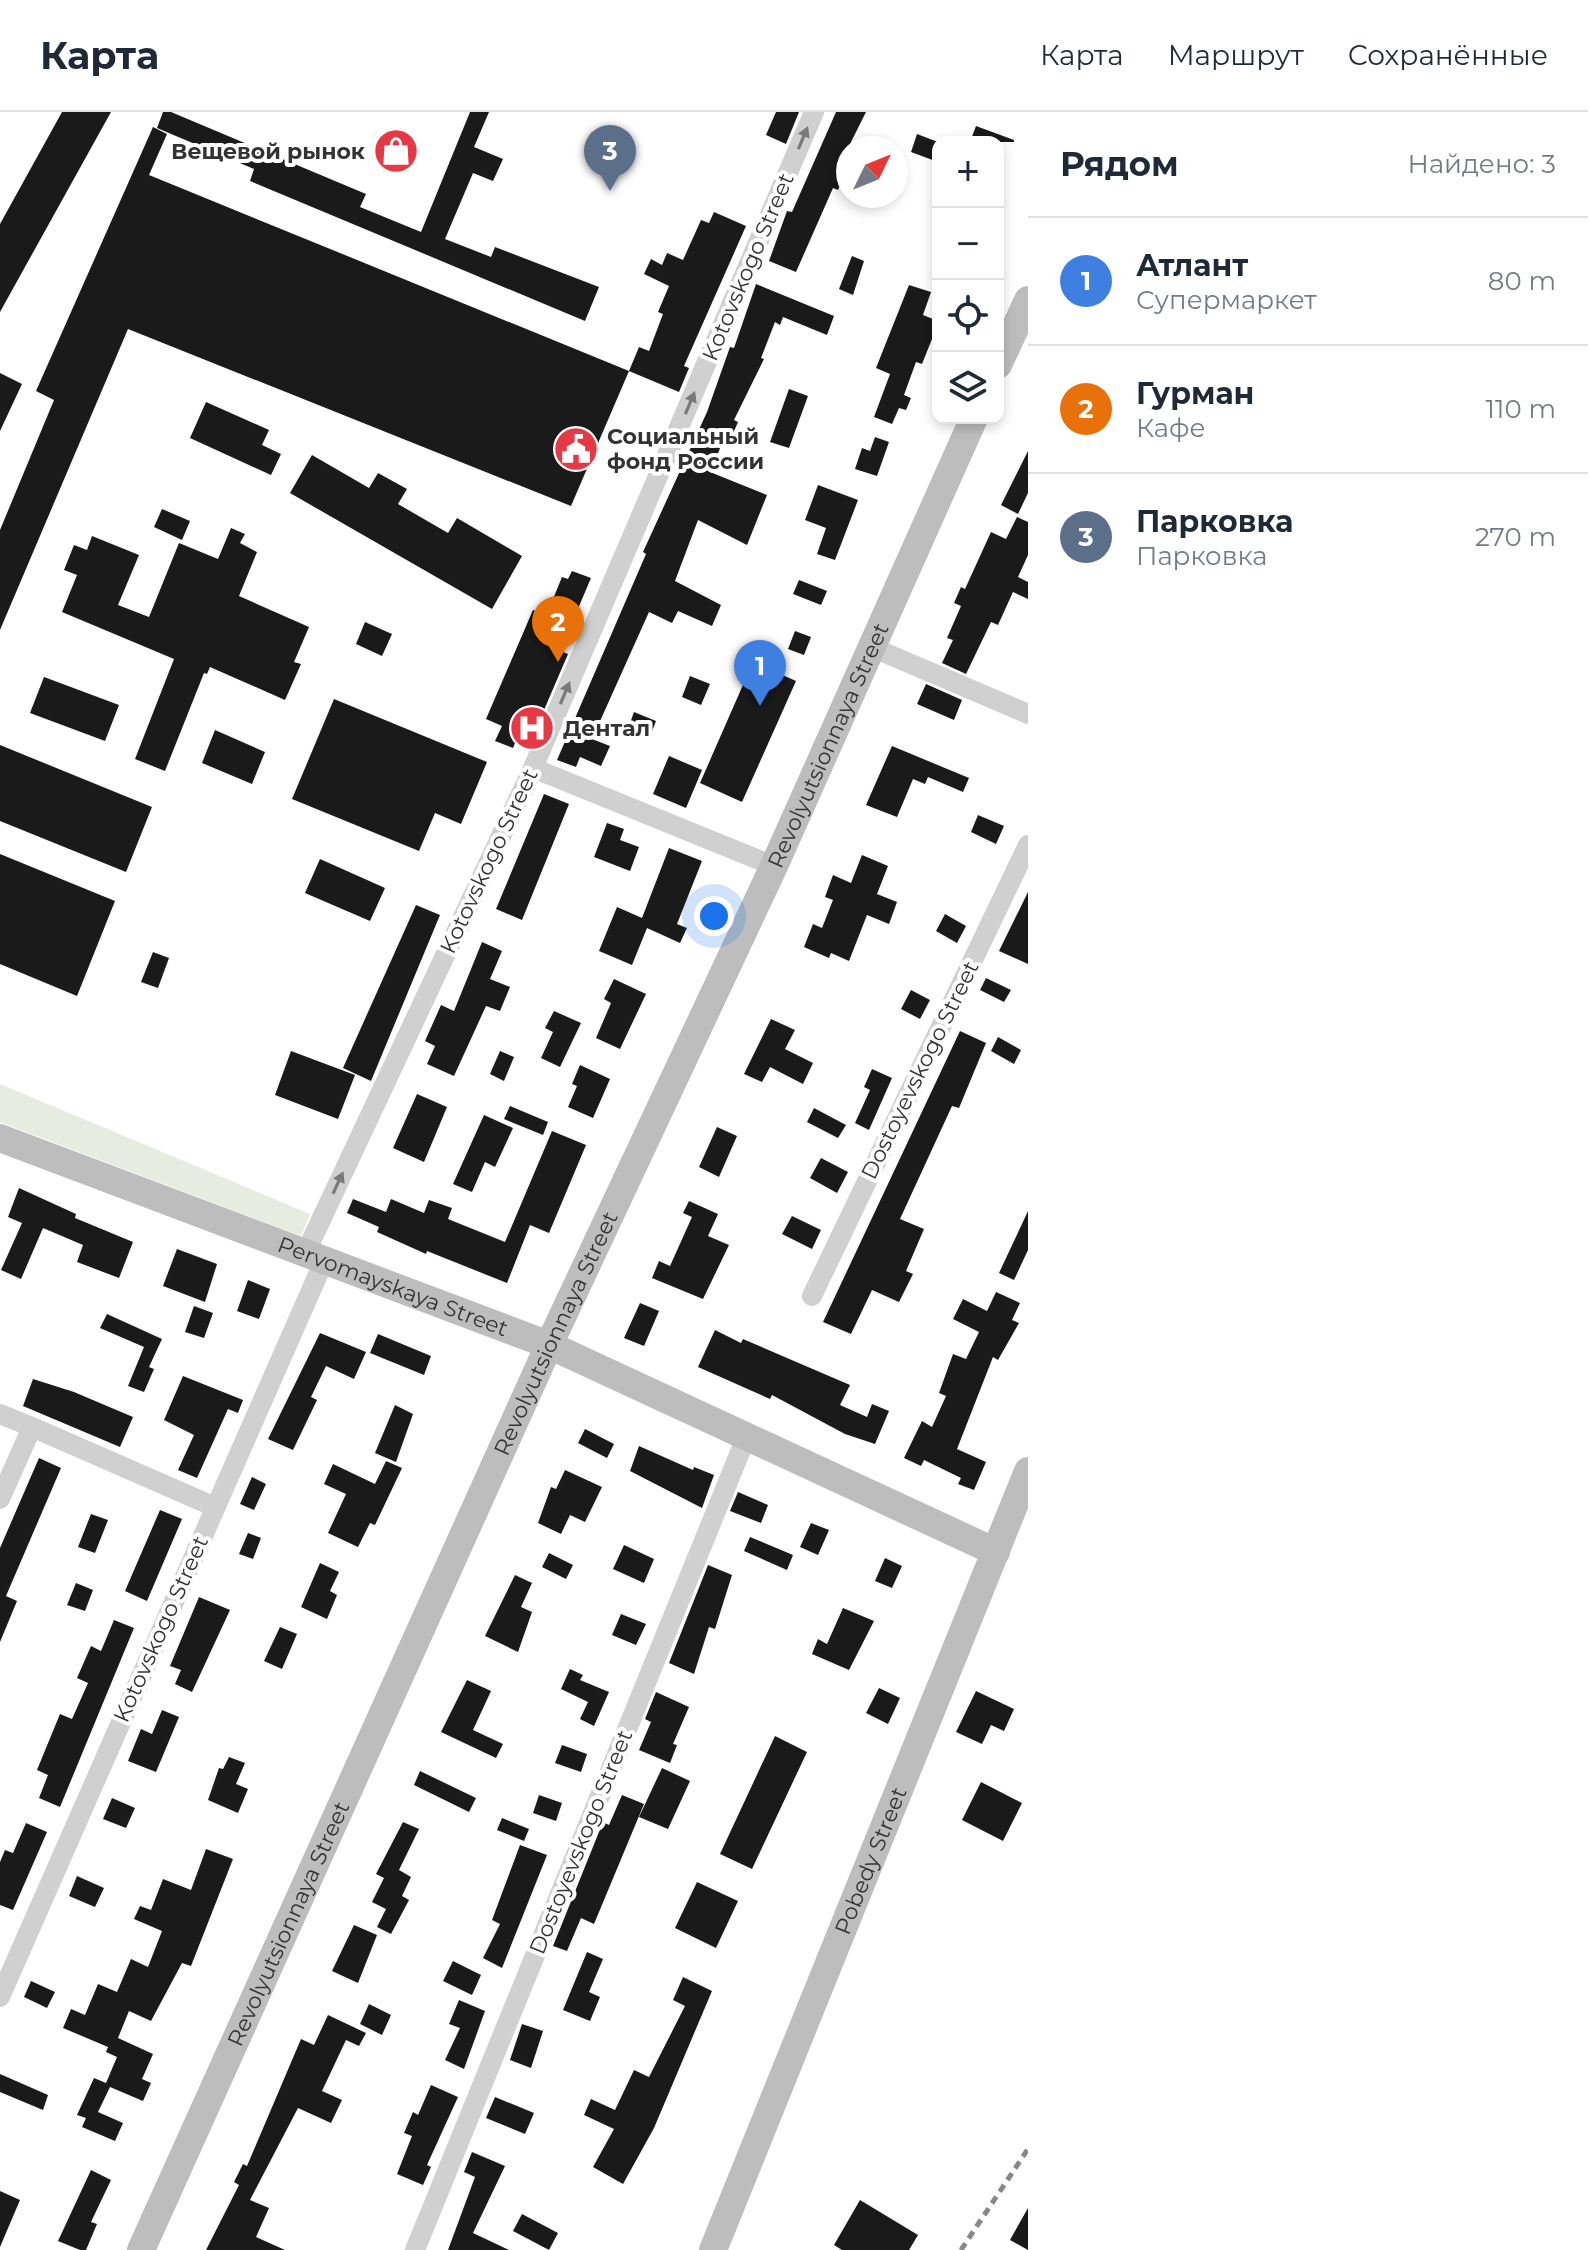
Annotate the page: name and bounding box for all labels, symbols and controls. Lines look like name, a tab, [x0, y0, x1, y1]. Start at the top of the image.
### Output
text: Карта	[40, 32, 159, 79]
text: Карта	[1040, 38, 1124, 72]
text: Маршрут	[1168, 38, 1304, 72]
text: Сохранённые	[1348, 38, 1548, 72]
pin: 3	[584, 125, 636, 191]
one-way arrow	[797, 126, 810, 150]
shop icon: Вещевой рынок	[372, 127, 420, 175]
north arrow	[836, 136, 908, 208]
map controls	[932, 136, 1004, 424]
button: +	[932, 136, 1004, 208]
place label: Вещевой рынок	[171, 138, 366, 165]
text: Рядом	[1060, 143, 1179, 185]
text: Найдено: 3	[1408, 148, 1556, 180]
street label: Kotovskogo Street	[696, 169, 800, 365]
button: −	[932, 208, 1004, 280]
text: Атлант	[1136, 247, 1248, 284]
text: 1	[1081, 265, 1091, 297]
text: 80 m	[1488, 265, 1556, 297]
button: locate	[932, 280, 1004, 352]
text: Супермаркет	[1136, 284, 1317, 316]
button: layers	[932, 352, 1004, 424]
text: Гурман	[1136, 375, 1254, 412]
one-way arrow	[683, 391, 696, 414]
text: 2	[1078, 393, 1094, 425]
text: 110 m	[1486, 393, 1556, 425]
text: Кафе	[1136, 412, 1205, 444]
place label: Социальный фонд России	[607, 423, 764, 475]
public building icon: Социальный фонд России	[552, 425, 600, 473]
text: Парковка	[1136, 503, 1293, 540]
text: 3	[1078, 521, 1094, 553]
text: 270 m	[1475, 521, 1556, 553]
text: Парковка	[1136, 540, 1267, 572]
pin: 2	[532, 596, 584, 662]
street label: Revolyutsionnaya Street	[761, 619, 894, 872]
pin: 1	[734, 640, 786, 706]
one-way arrow	[558, 681, 572, 705]
hospital icon: Дентал	[508, 704, 556, 752]
place label: Дентал	[563, 715, 650, 742]
street label: Kotovskogo Street	[434, 764, 544, 958]
your location	[694, 896, 734, 936]
street label: Dostoyevskogo Street	[855, 956, 985, 1184]
one-way arrow	[331, 1171, 345, 1195]
street label: Revolyutsionnaya Street	[488, 1207, 623, 1459]
street label: Pervomayskaya Street	[274, 1230, 512, 1342]
street label: Kotovskogo Street	[108, 1532, 214, 1726]
street label: Dostoyevskogo Street	[524, 1726, 638, 1958]
street label: Pobedy Street	[829, 1783, 912, 1938]
street label: Revolyutsionnaya Street	[221, 1797, 355, 2050]

